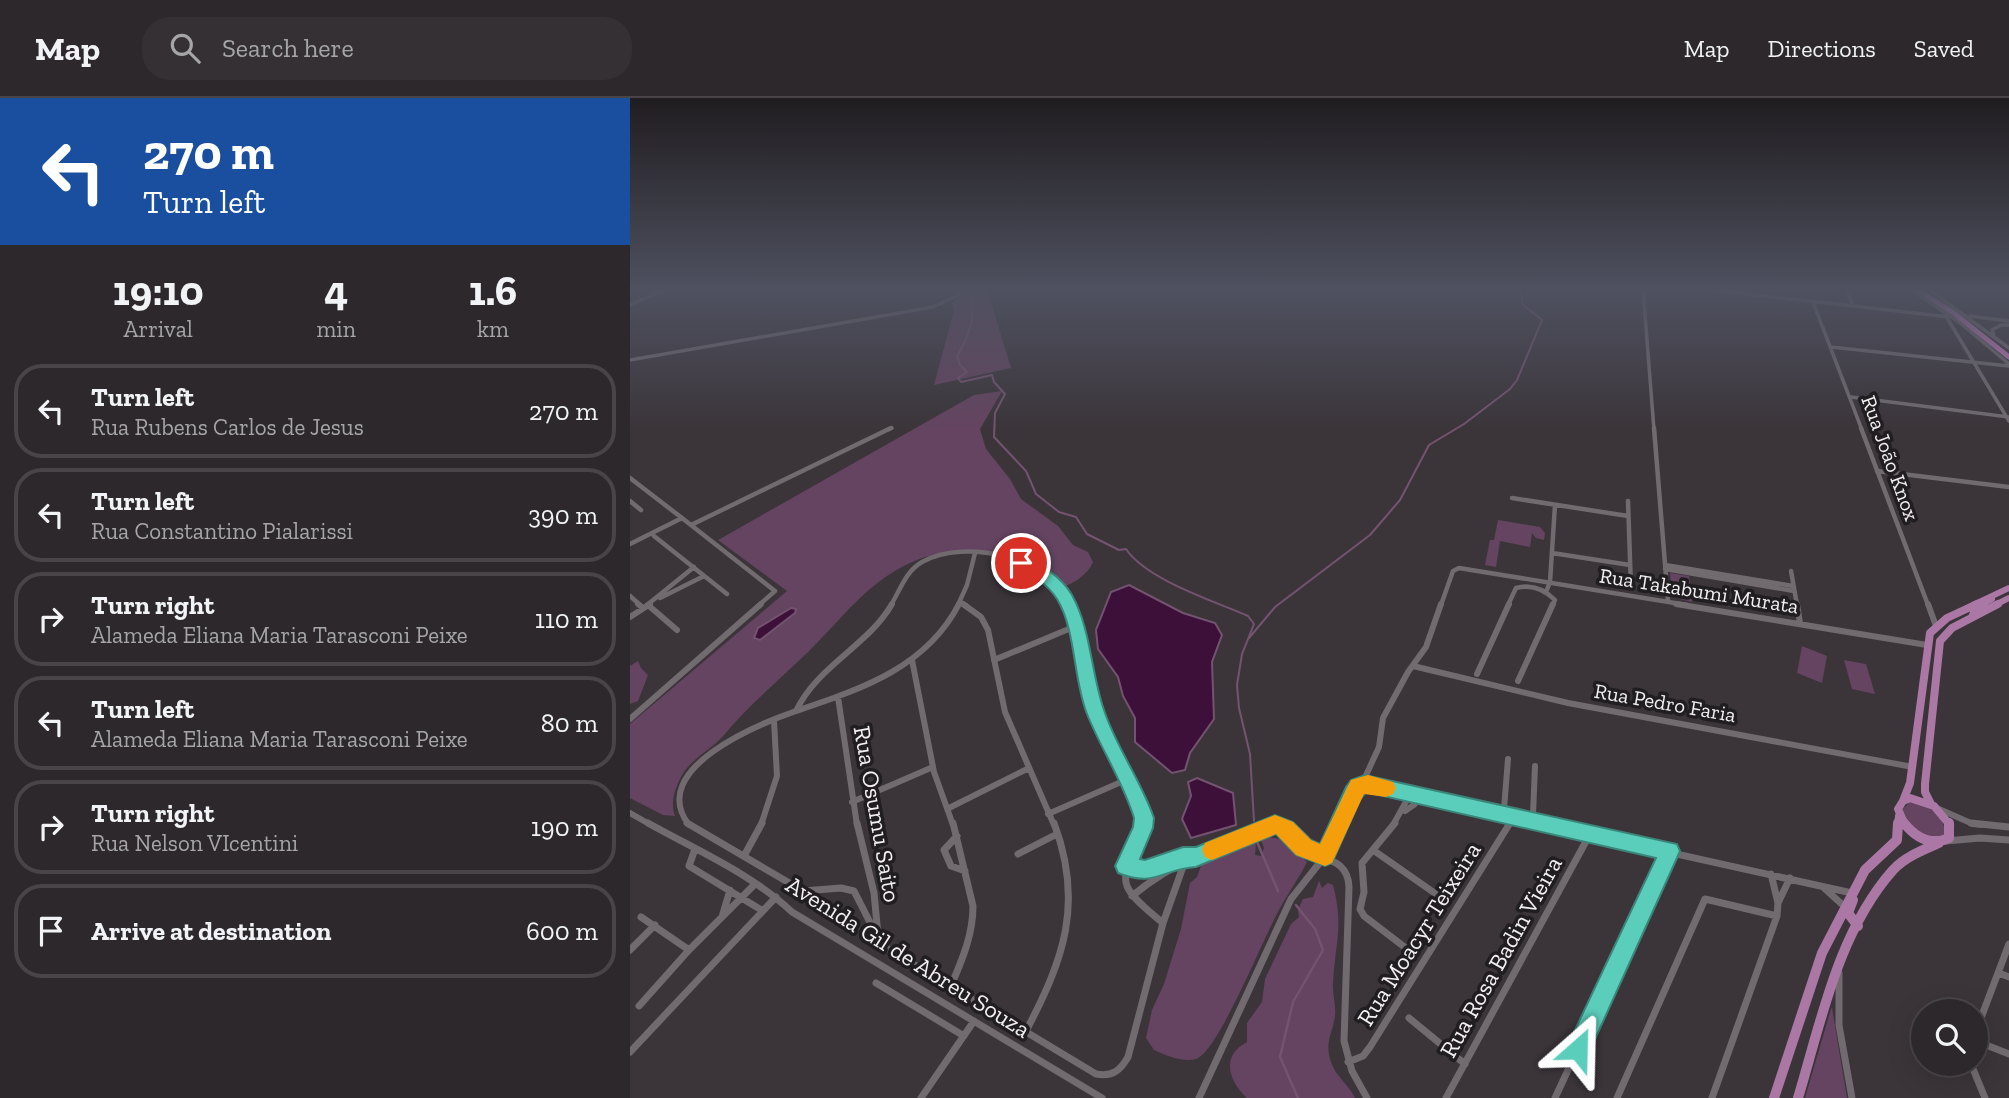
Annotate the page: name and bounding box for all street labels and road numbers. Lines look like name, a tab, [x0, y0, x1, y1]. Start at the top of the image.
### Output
street label: Rua João Knox	[1856, 392, 1925, 524]
street label: Rua Takabumi Murata	[1598, 562, 1801, 619]
street label: Rua Pedro Faria	[1592, 678, 1738, 727]
street label: Rua Osumu Saito	[848, 723, 907, 904]
street label: Rua Moacyr Teixeira	[1350, 836, 1487, 1031]
street label: Rua Rosa Badin Vieira	[1433, 851, 1568, 1062]
street label: Avenida Gil de Abreu Souza	[781, 869, 1036, 1044]

